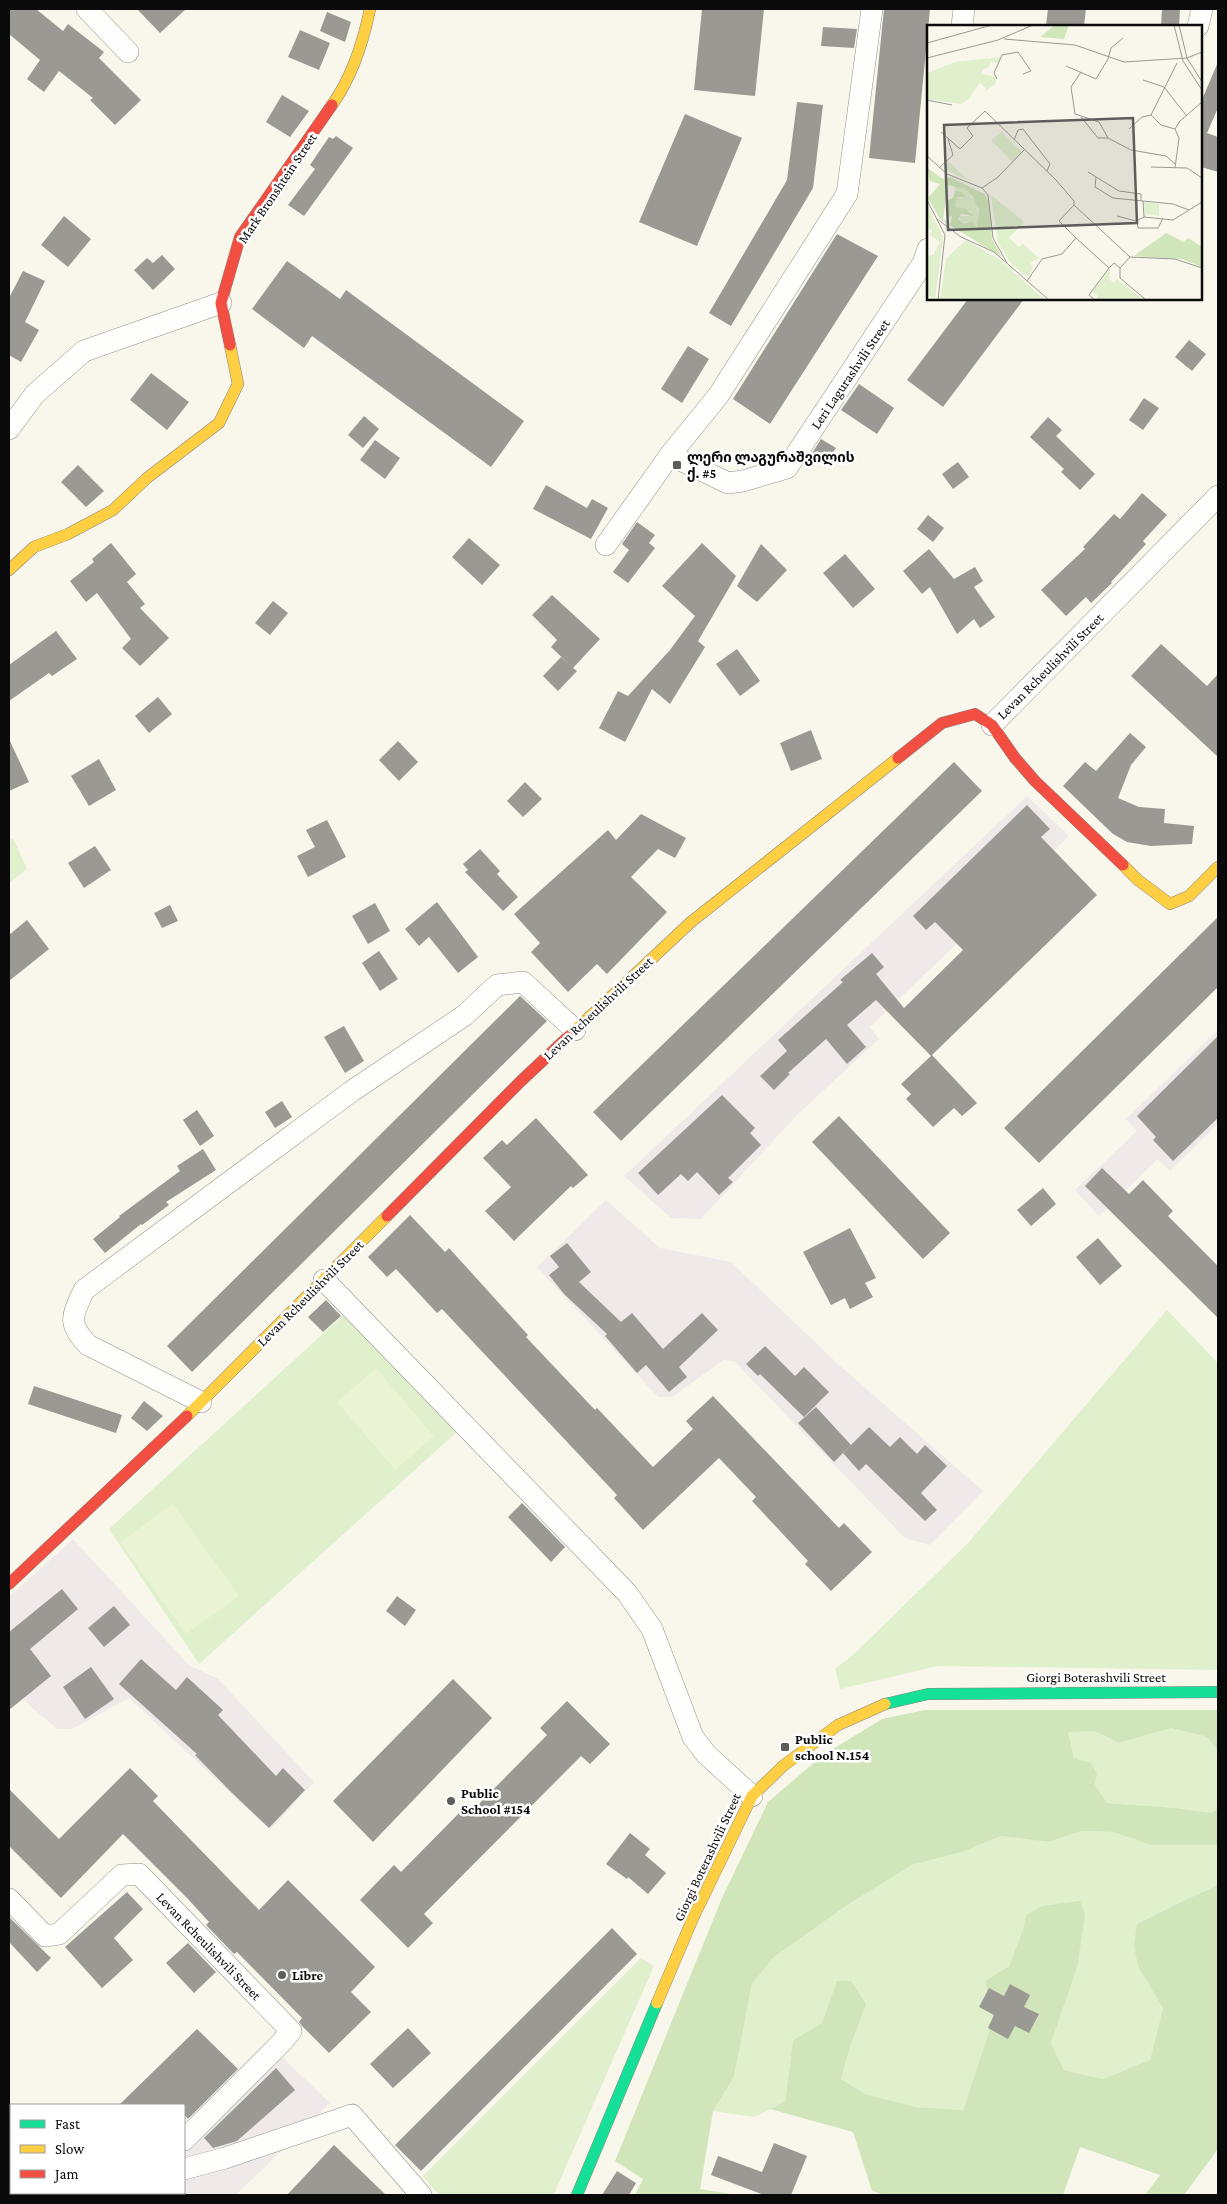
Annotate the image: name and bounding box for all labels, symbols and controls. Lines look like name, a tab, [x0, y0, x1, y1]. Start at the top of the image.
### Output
inset map	[927, 25, 1202, 300]
street label: Mark Bronshtein Street	[234, 130, 320, 246]
street label: Leri Lagurashvili Street	[807, 316, 893, 432]
place label: ლერი ლაგურაშვილის ქ. #5	[687, 449, 855, 482]
marker: ლერი ლაგურაშვილის ქ. #5	[671, 459, 683, 471]
street label: Levan Rcheulishvili Street	[994, 609, 1107, 722]
street label: Levan Rcheulishvili Street	[540, 953, 656, 1063]
street label: Levan Rcheulishvili Street	[254, 1236, 367, 1349]
street label: Giorgi Boterashvili Street	[1026, 1669, 1166, 1685]
place label: Public school N.154	[795, 1731, 870, 1763]
marker: Public school N.154	[779, 1741, 791, 1753]
place label: Public School #154	[461, 1785, 531, 1817]
street label: Giorgi Boterashvili Street	[670, 1790, 744, 1924]
marker: Public School #154	[445, 1795, 457, 1807]
street label: Levan Rcheulishvili Street	[153, 1889, 265, 2004]
place label: Libre	[292, 1967, 323, 1983]
marker: Libre	[276, 1969, 288, 1981]
legend	[10, 2104, 185, 2194]
text: Fast	[55, 2116, 81, 2132]
text: Slow	[55, 2141, 85, 2157]
text: Jam	[53, 2166, 78, 2183]

